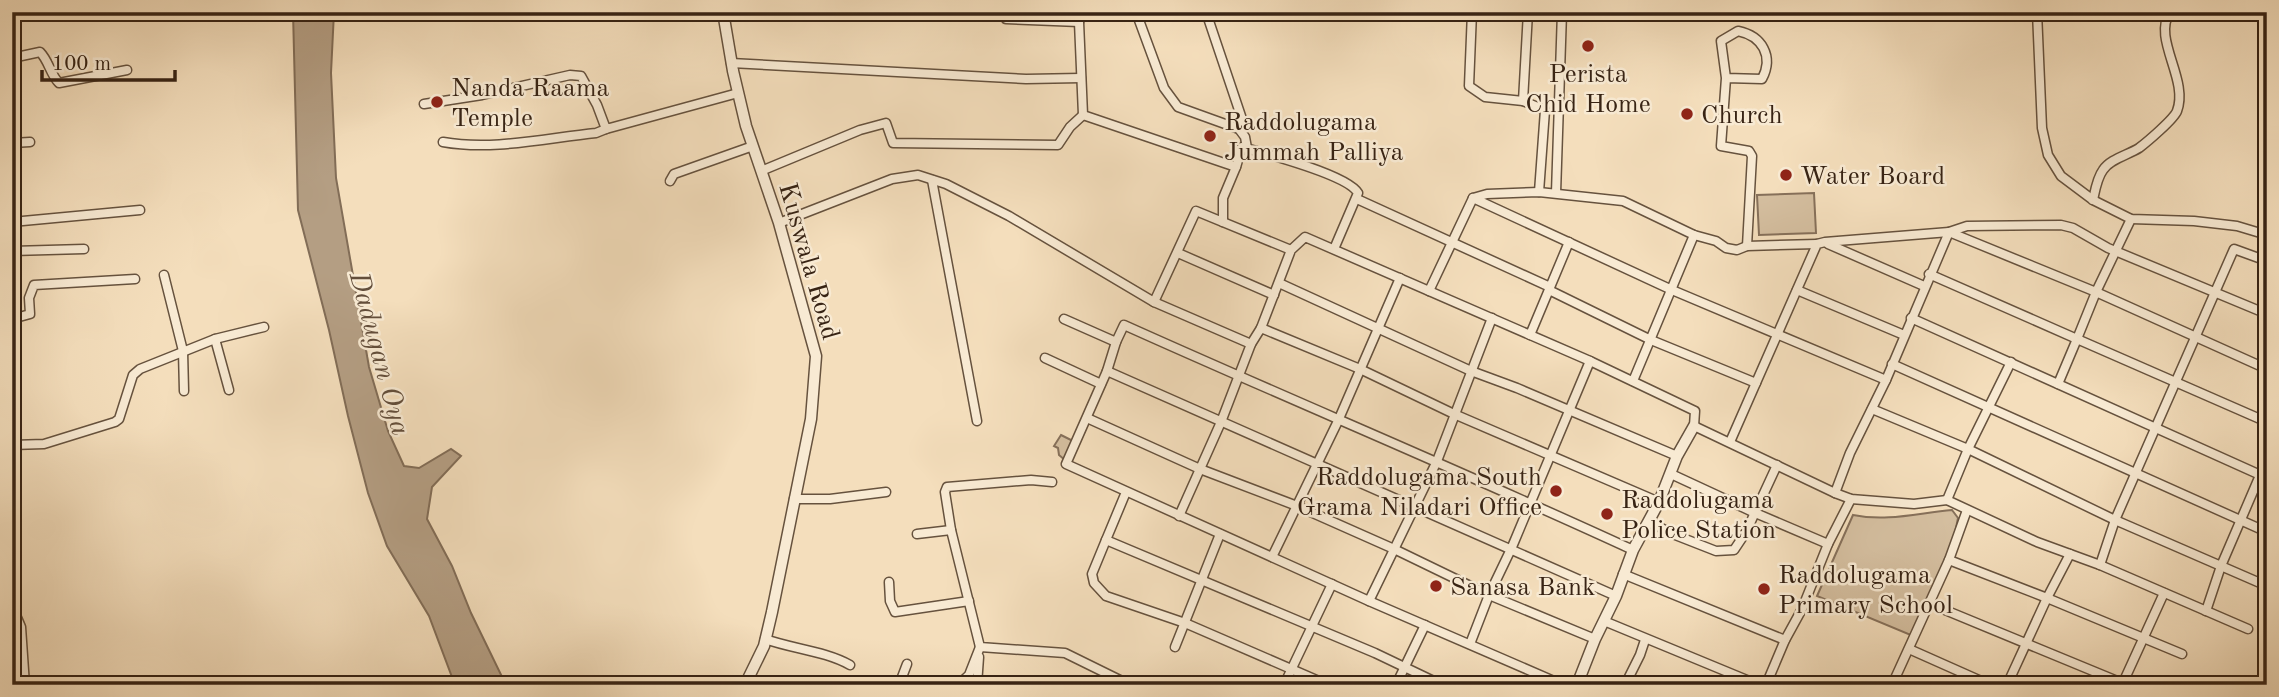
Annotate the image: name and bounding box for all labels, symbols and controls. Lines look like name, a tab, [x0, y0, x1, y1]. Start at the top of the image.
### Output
scale bar	[42, 38, 175, 82]
marker: Perista Chid Home	[1580, 38, 1596, 54]
text: 100 m	[52, 54, 111, 75]
place label: Perista Chid Home	[1525, 62, 1651, 118]
place label: Nanda Raama Temple	[451, 76, 610, 132]
marker: Nanda Raama Temple	[429, 94, 445, 110]
place label: Church	[1701, 103, 1783, 129]
marker: Church	[1679, 106, 1695, 122]
place label: Raddolugama Jummah Palliya	[1224, 110, 1404, 166]
marker: Raddolugama Jummah Palliya	[1202, 128, 1218, 144]
place label: Water Board	[1800, 164, 1945, 190]
marker: Water Board	[1778, 167, 1794, 183]
street label: Kuswala Road	[773, 180, 843, 343]
water label: Dadugan Oya	[343, 268, 413, 439]
place label: Raddolugama South Grama Niladari Office	[1297, 465, 1542, 521]
marker: Raddolugama South Grama Niladari Office	[1548, 483, 1564, 499]
place label: Raddolugama Police Station	[1621, 488, 1776, 544]
marker: Raddolugama Police Station	[1599, 506, 1615, 522]
place label: Raddolugama Primary School	[1778, 563, 1953, 619]
place label: Sanasa Bank	[1450, 575, 1596, 601]
marker: Sanasa Bank	[1428, 578, 1444, 594]
marker: Raddolugama Primary School	[1756, 581, 1772, 597]

